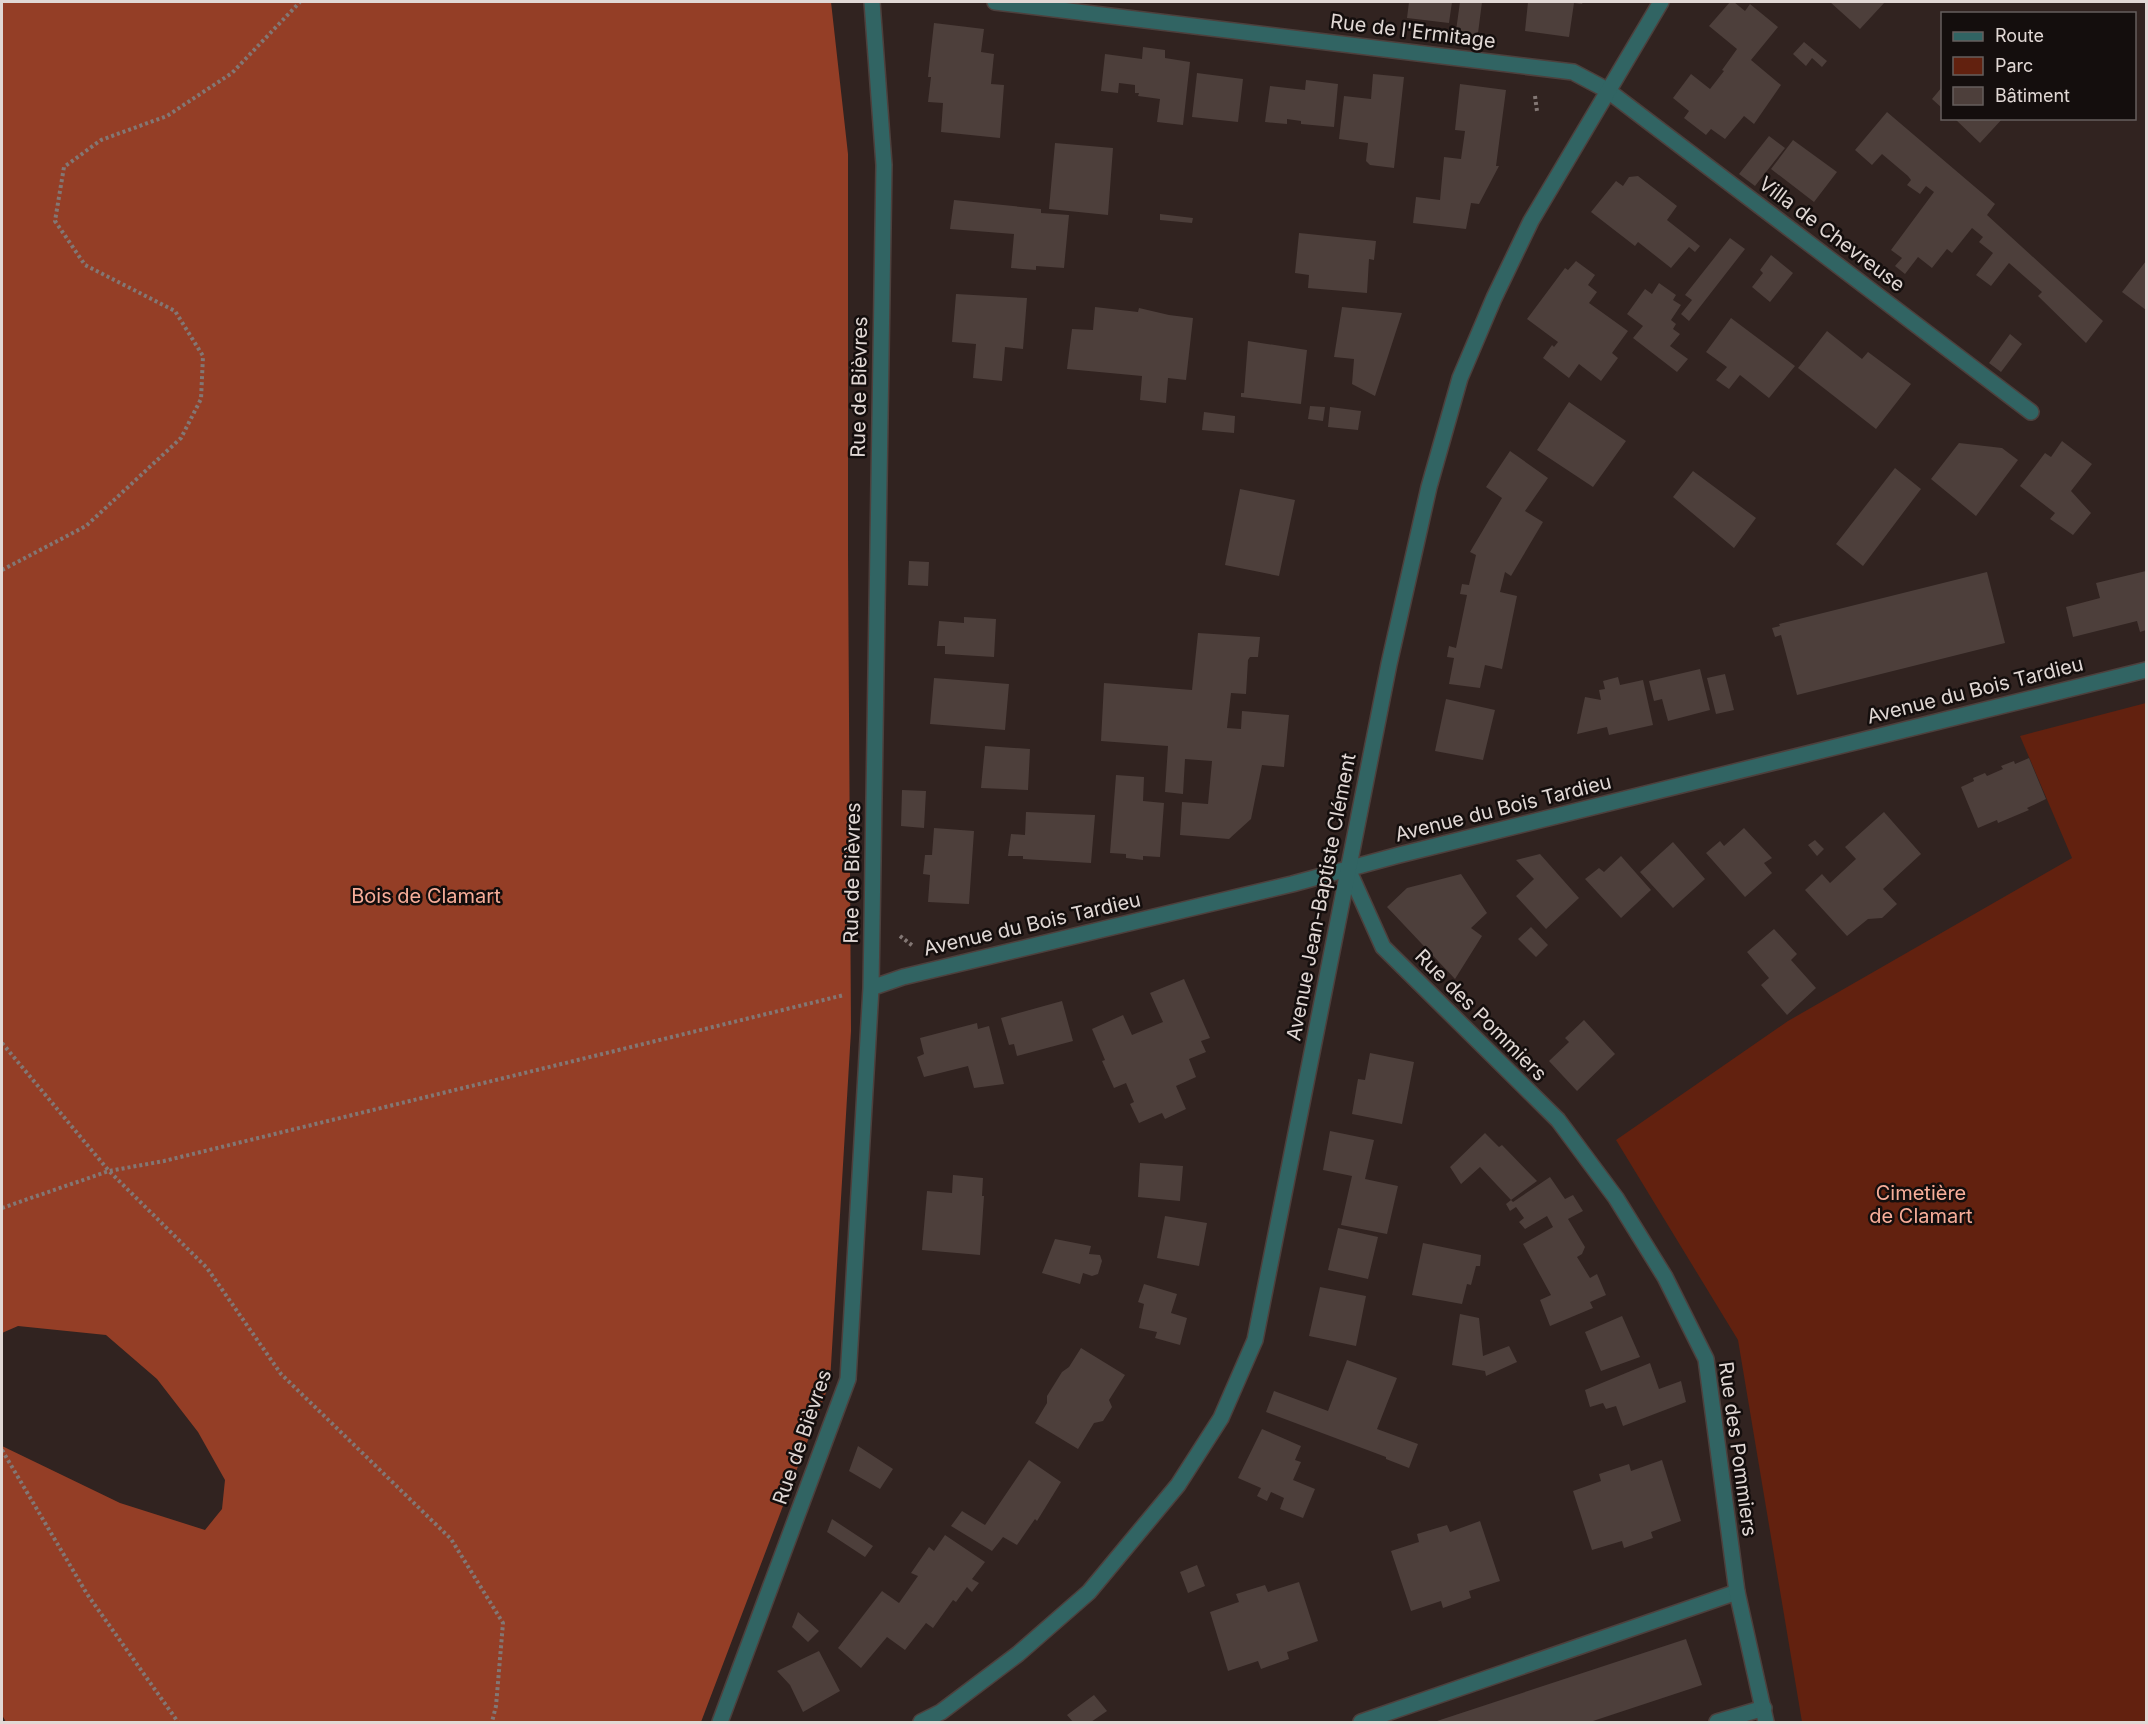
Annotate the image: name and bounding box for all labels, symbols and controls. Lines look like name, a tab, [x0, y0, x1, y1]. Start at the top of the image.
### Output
street label: Rue de l'Ermitage	[1329, 9, 1497, 53]
legend	[1941, 12, 2136, 120]
text: Route	[1995, 25, 2044, 46]
text: Parc	[1995, 55, 2033, 76]
text: Bâtiment	[1995, 85, 2070, 106]
street label: Villa de Chevreuse	[1754, 171, 1910, 297]
street label: Rue de Bièvres	[846, 316, 872, 458]
street label: Avenue du Bois Tardieu	[1864, 651, 2086, 729]
street label: Avenue Jean-Baptiste Clément	[1281, 751, 1361, 1043]
street label: Avenue du Bois Tardieu	[1392, 769, 1614, 847]
street label: Rue de Bièvres	[839, 802, 865, 944]
park label: Bois de Clamart	[351, 884, 501, 908]
street label: Avenue du Bois Tardieu	[921, 887, 1143, 961]
street label: Rue des Pommiers	[1410, 944, 1552, 1086]
park label: Cimetière de Clamart	[1869, 1181, 1973, 1228]
street label: Rue des Pommiers	[1714, 1360, 1762, 1538]
street label: Rue de Bièvres	[768, 1366, 836, 1508]

